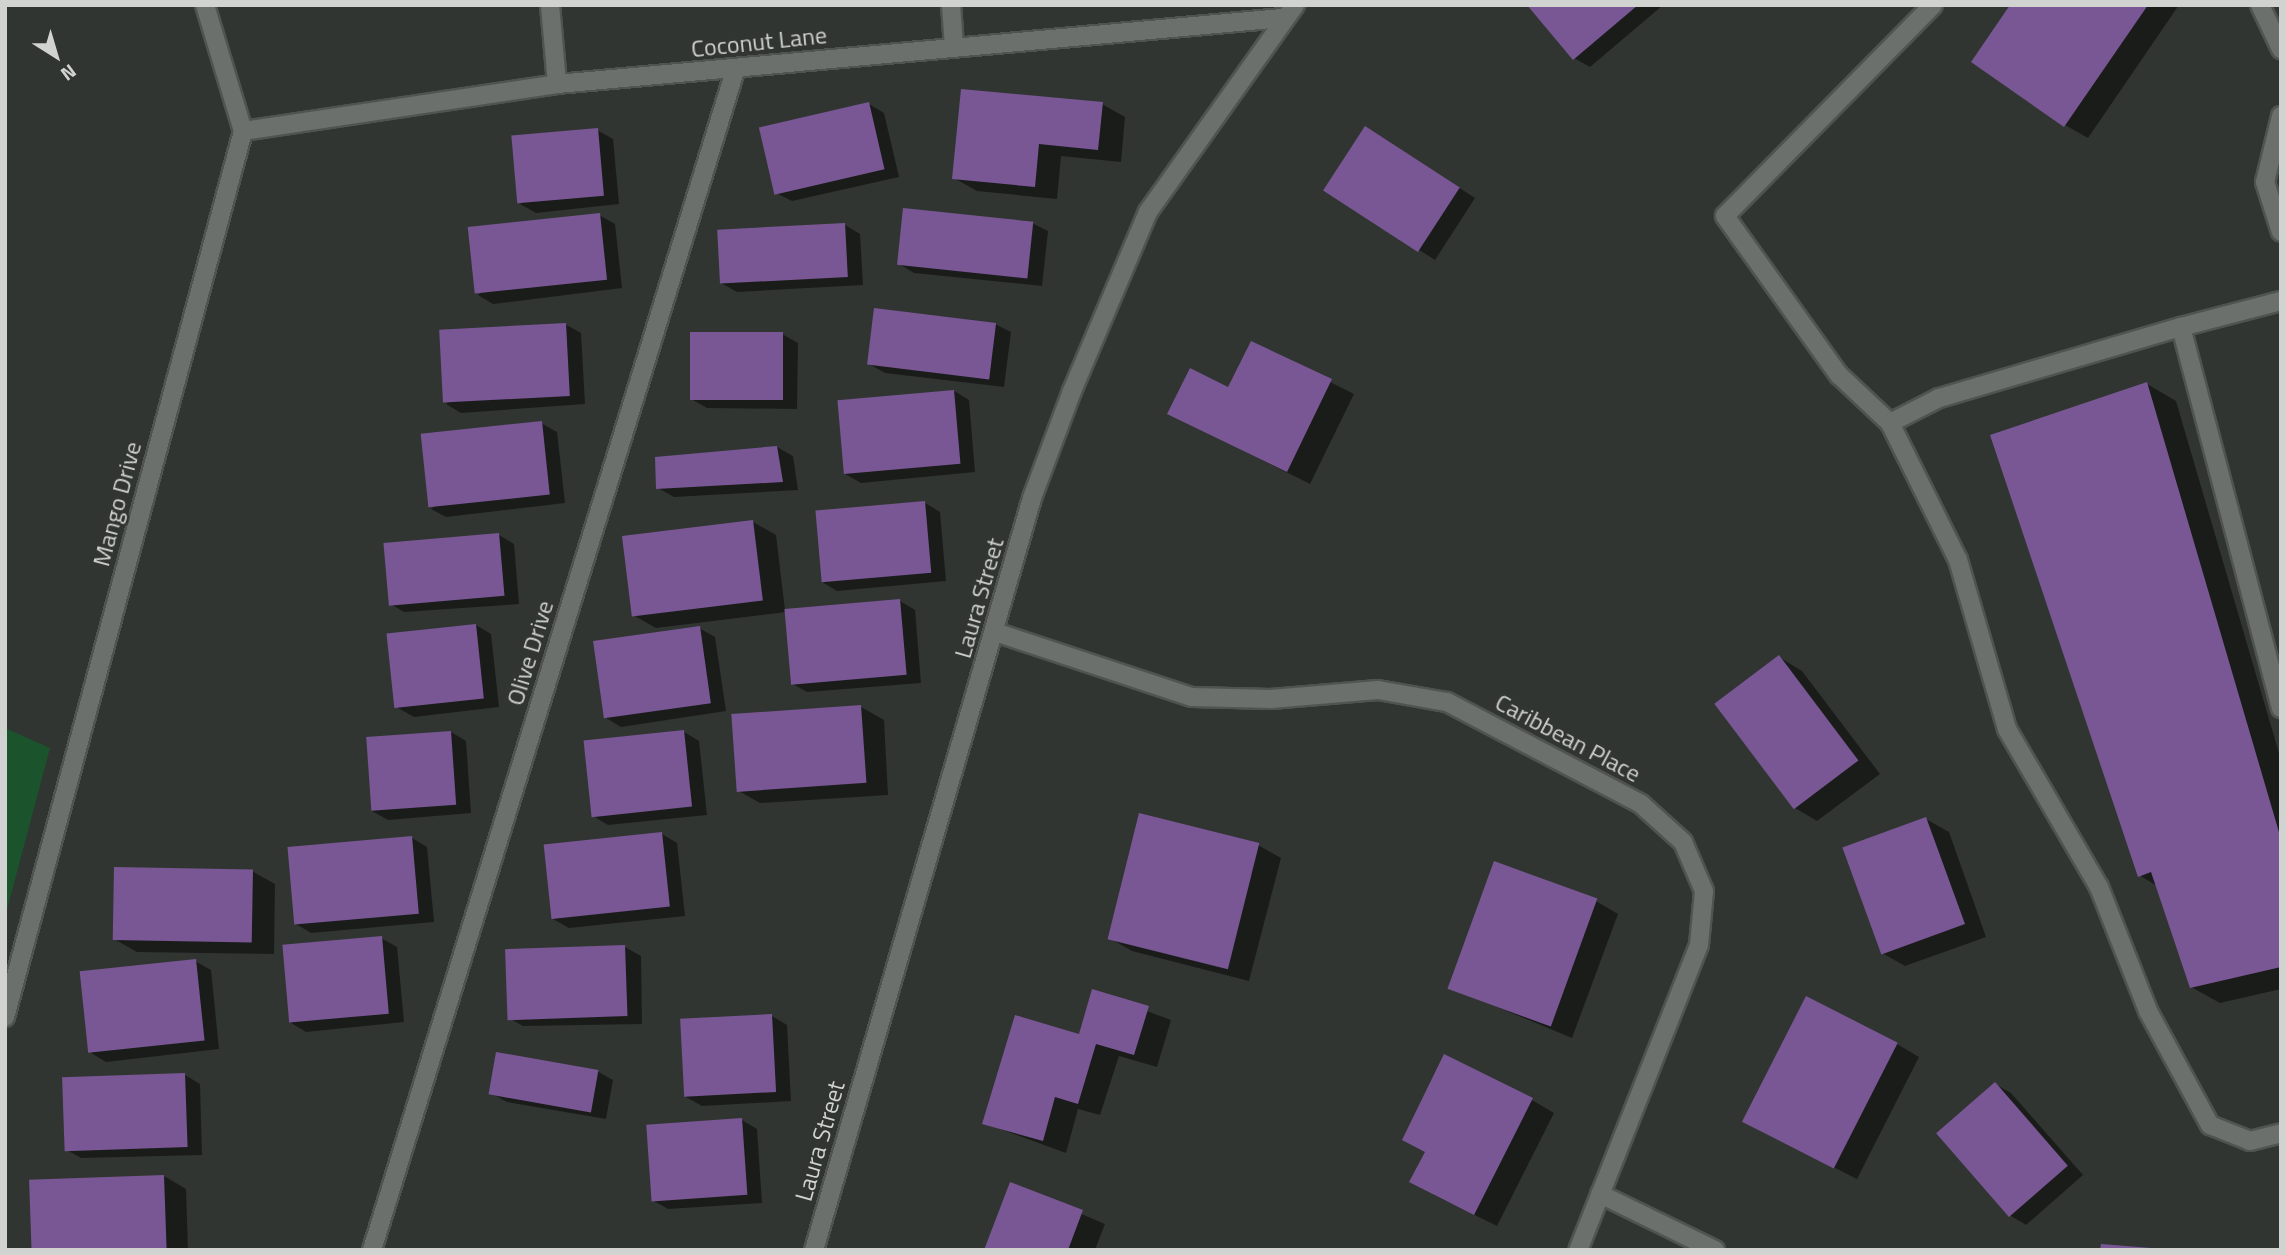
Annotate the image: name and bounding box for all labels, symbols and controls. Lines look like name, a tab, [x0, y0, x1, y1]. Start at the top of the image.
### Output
north arrow	[21, 21, 91, 91]
street label: Coconut Lane	[690, 21, 828, 63]
text: N	[55, 58, 83, 89]
street label: Mango Drive	[87, 439, 147, 569]
street label: Laura Street	[948, 535, 1010, 661]
street label: Olive Drive	[500, 597, 560, 709]
street label: Caribbean Place	[1490, 688, 1646, 788]
street label: Laura Street	[789, 1078, 851, 1204]

